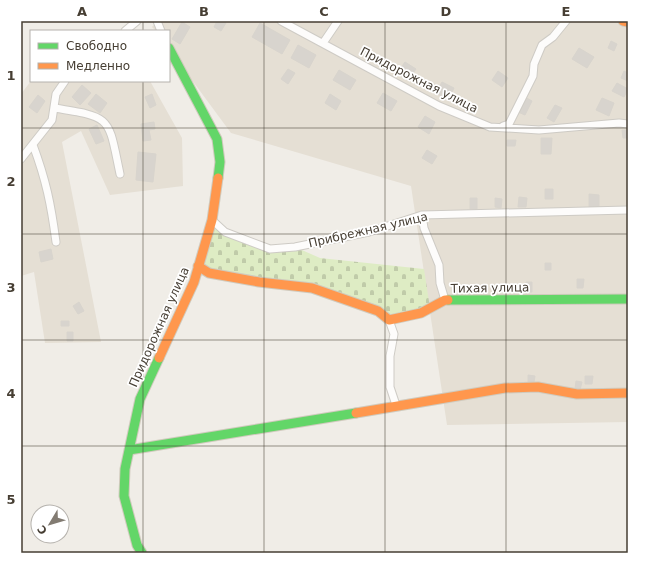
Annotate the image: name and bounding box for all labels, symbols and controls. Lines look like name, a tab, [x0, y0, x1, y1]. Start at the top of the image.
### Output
text: A	[77, 4, 87, 19]
text: B	[199, 4, 209, 19]
text: C	[319, 4, 329, 19]
text: D	[441, 4, 452, 19]
text: E	[562, 4, 570, 19]
legend	[30, 30, 170, 82]
text: Свободно	[66, 39, 127, 53]
street label: Придорожная улица	[358, 44, 480, 116]
text: Медленно	[66, 59, 130, 73]
text: 1	[6, 68, 16, 83]
text: 2	[6, 174, 16, 189]
street label: Прибрежная улица	[307, 209, 429, 251]
street label: Придорожная улица	[126, 265, 192, 389]
text: 3	[6, 280, 16, 295]
street label: Тихая улица	[450, 280, 529, 296]
text: 4	[6, 386, 16, 401]
text: 5	[6, 492, 16, 507]
north arrow	[30, 504, 70, 544]
text: С	[35, 523, 50, 537]

